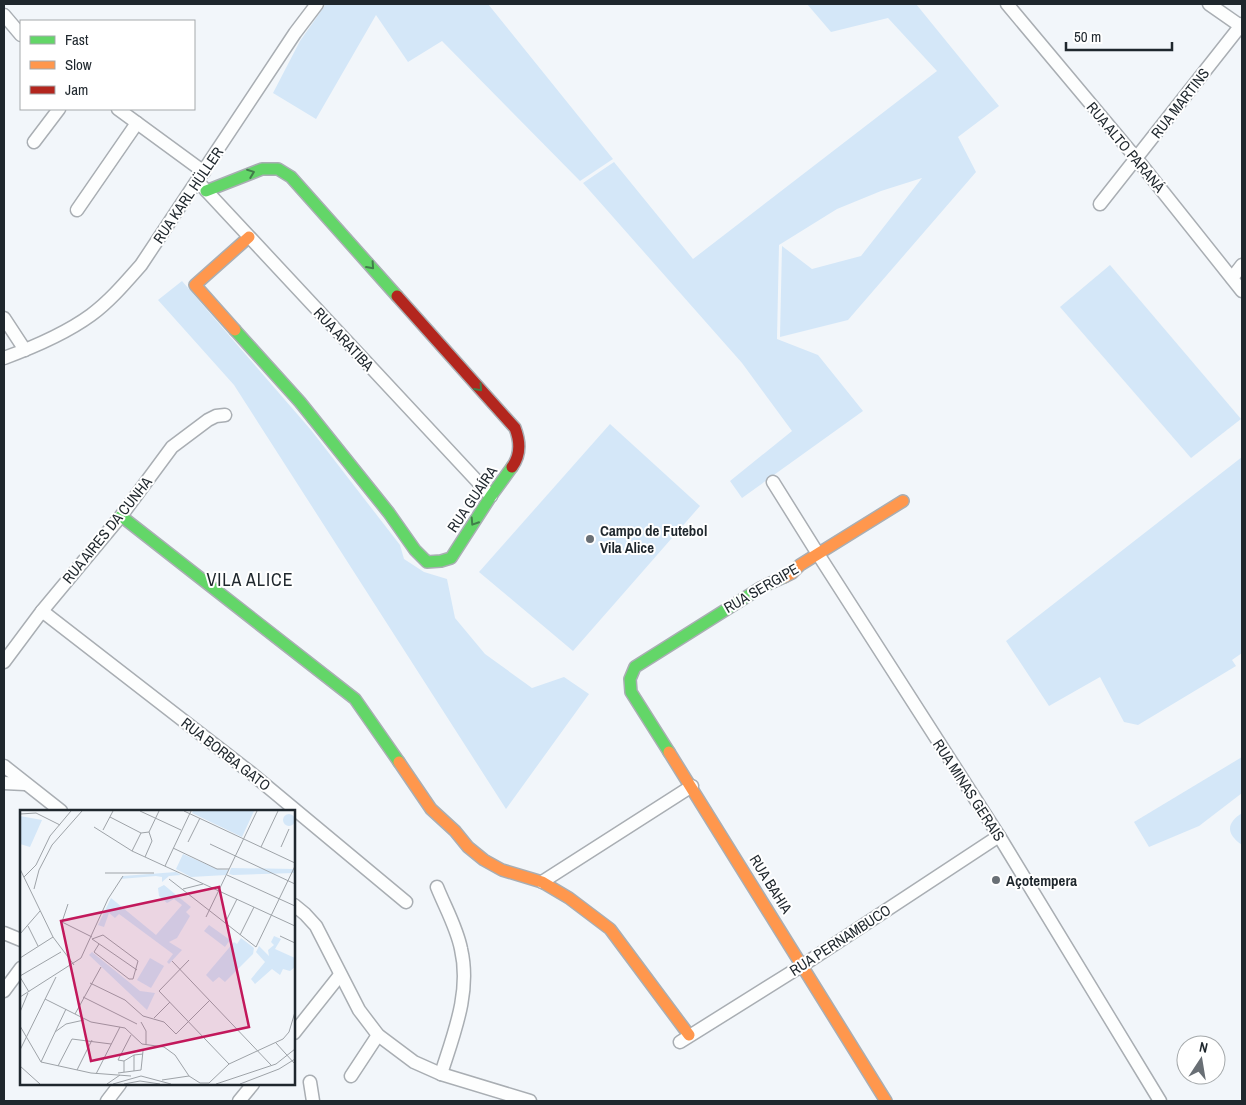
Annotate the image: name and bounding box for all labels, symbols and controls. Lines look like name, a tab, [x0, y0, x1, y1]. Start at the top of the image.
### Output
legend	[20, 20, 195, 110]
scale bar	[1066, 20, 1172, 52]
text: 50 m	[1074, 26, 1101, 47]
text: Fast	[65, 29, 89, 50]
text: Slow	[65, 54, 92, 75]
street label: RUA MARTINS	[1146, 63, 1214, 143]
text: Jam	[65, 79, 88, 100]
street label: RUA ALTO PARANÁ	[1082, 97, 1171, 197]
street label: RUA KARL HÜLLER	[148, 142, 228, 247]
one-way arrow	[246, 169, 255, 179]
one-way arrow	[365, 261, 374, 270]
street label: RUA ARATIBA	[309, 303, 379, 376]
one-way arrow	[473, 382, 482, 391]
street label: RUA GUAÍRA	[442, 461, 502, 536]
street label: RUA AIRES DA CUNHA	[57, 472, 157, 588]
one-way arrow	[471, 517, 480, 526]
place label: Campo de Futebol Vila Alice	[600, 520, 707, 558]
marker: Campo de Futebol Vila Alice	[584, 533, 596, 545]
street label: RUA SERGIPE	[720, 558, 802, 618]
district label: VILA ALICE	[206, 567, 294, 592]
street label: RUA BORBA GATO	[177, 712, 275, 796]
street label: RUA MINAS GERAIS	[928, 735, 1010, 845]
inset map	[20, 810, 295, 1085]
street label: RUA BAHIA	[745, 851, 798, 918]
place label: Açotempera	[1006, 870, 1077, 891]
marker: Açotempera	[990, 874, 1002, 886]
street label: RUA PERNAMBUCO	[785, 899, 895, 981]
north arrow	[1176, 1035, 1226, 1085]
text: N	[1198, 1038, 1210, 1057]

